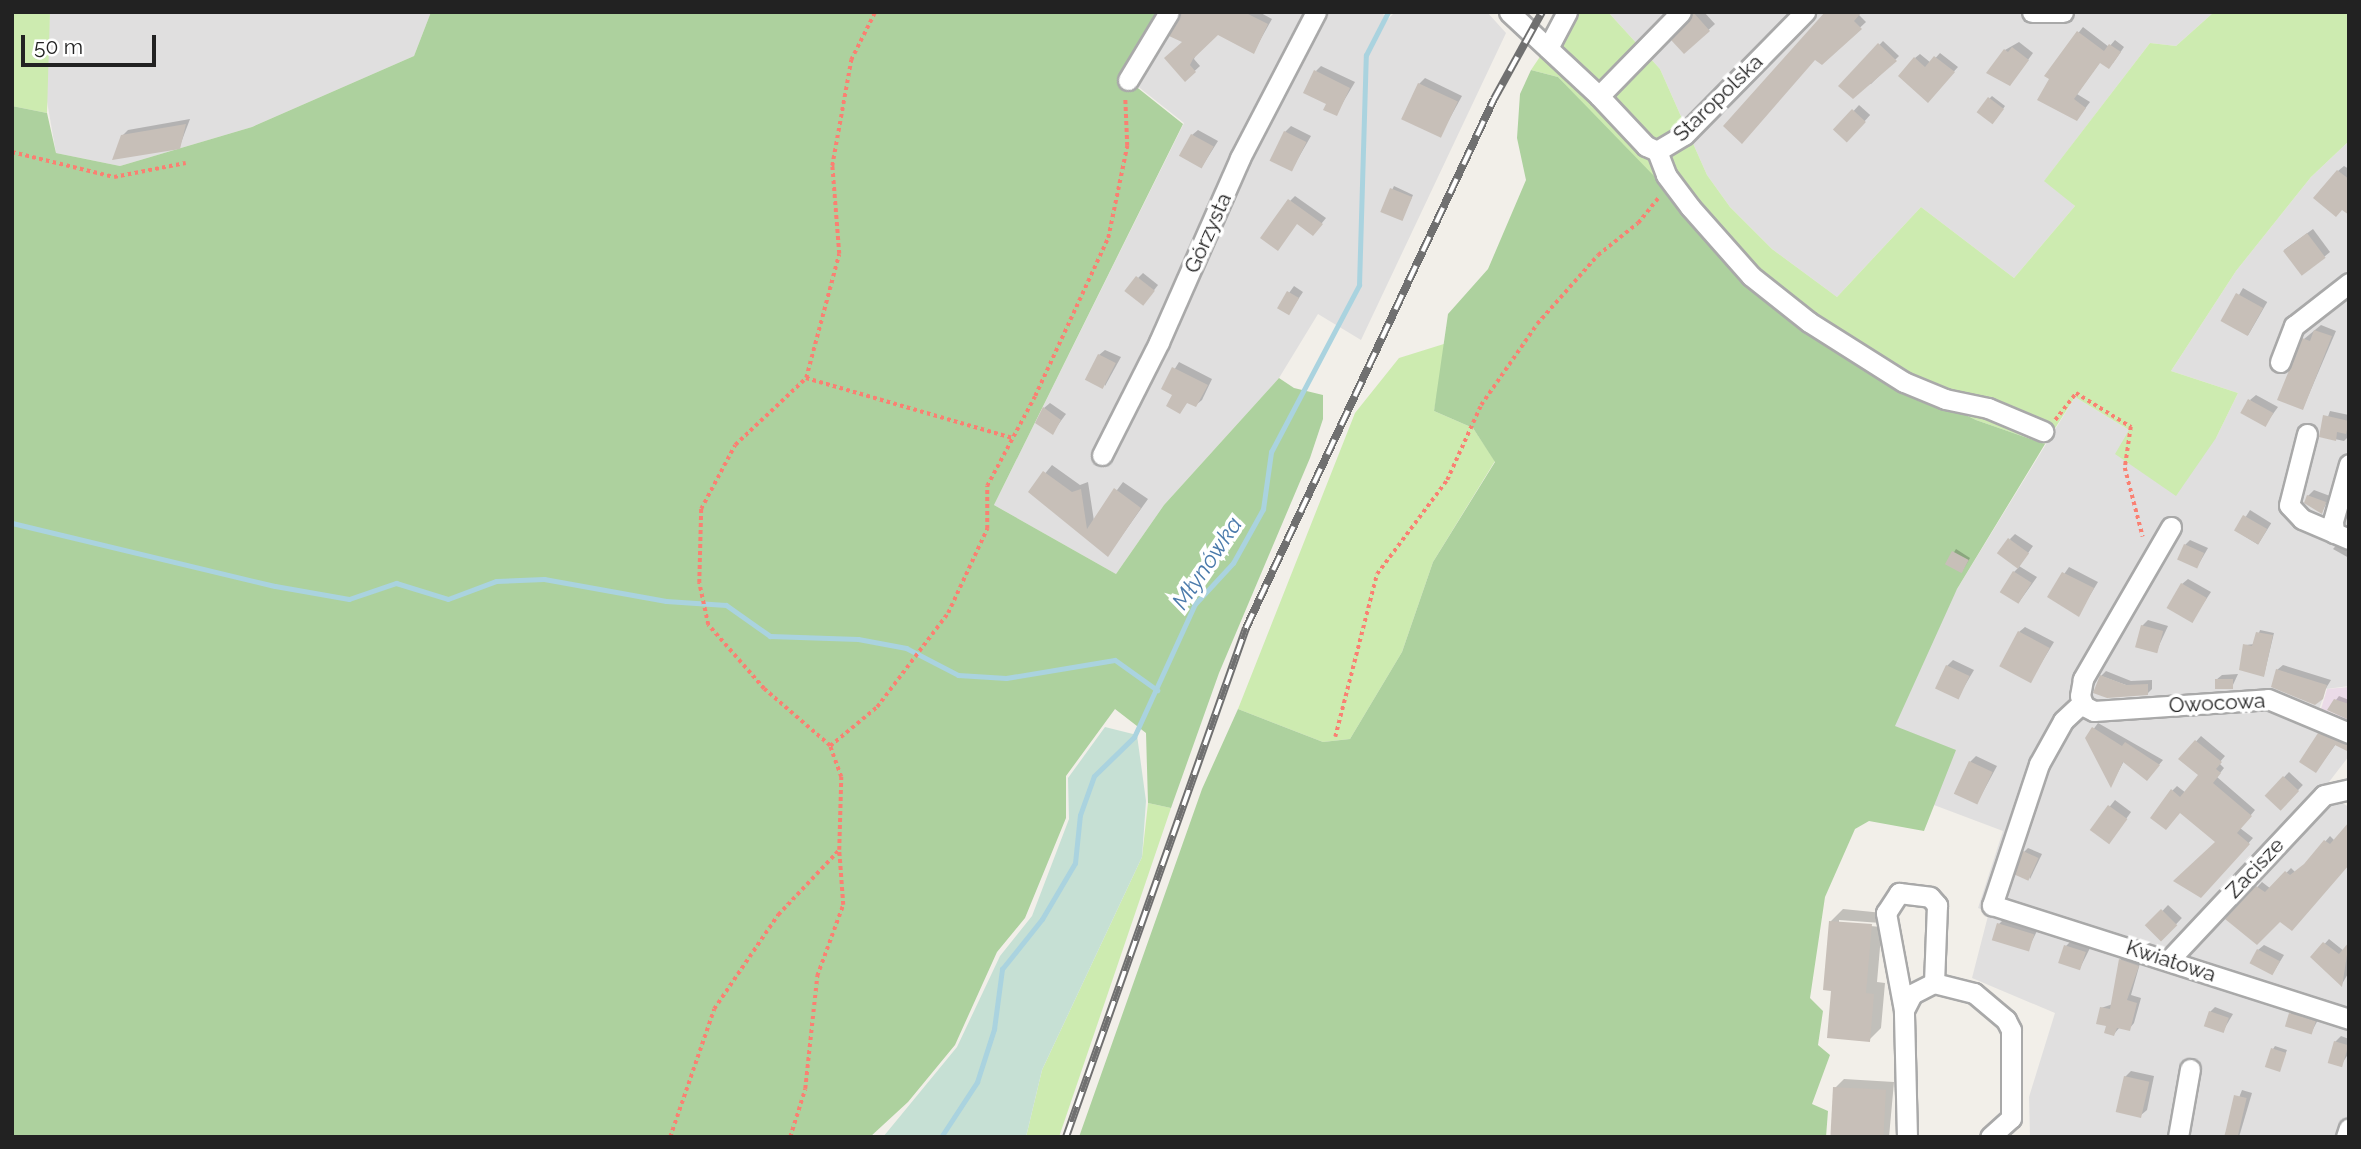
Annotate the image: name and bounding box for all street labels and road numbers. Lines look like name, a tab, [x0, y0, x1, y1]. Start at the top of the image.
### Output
street label: Staropolska	[1668, 49, 1768, 147]
street label: Górzysta	[1179, 189, 1237, 277]
street label: Owocowa	[2168, 688, 2266, 718]
street label: Zacisze	[2221, 833, 2289, 903]
street label: Kwiatowa	[2123, 935, 2219, 987]

